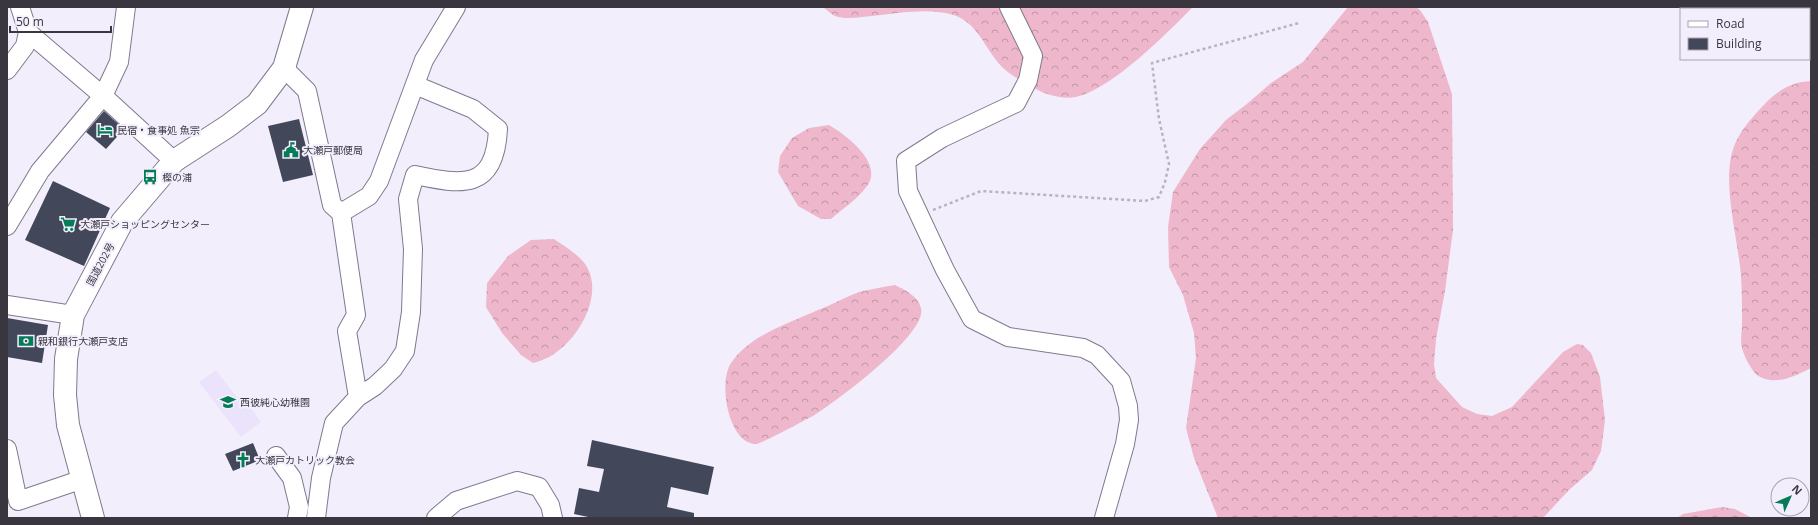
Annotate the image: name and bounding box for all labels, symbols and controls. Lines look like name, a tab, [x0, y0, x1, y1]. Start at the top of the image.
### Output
scale bar	[10, 8, 111, 34]
legend	[1680, 8, 1810, 60]
text: 50 m	[16, 13, 44, 30]
text: Road	[1716, 15, 1745, 32]
text: Building	[1716, 35, 1762, 52]
hotel icon: 民宿・食事処 魚宗	[96, 121, 114, 139]
place label: 民宿・食事処 魚宗	[117, 123, 200, 137]
public building icon: 大瀬戸郵便局	[282, 141, 300, 159]
place label: 大瀬戸郵便局	[303, 143, 363, 157]
bus stop icon: 樫の浦	[141, 168, 159, 186]
place label: 樫の浦	[162, 170, 192, 184]
supermarket icon: 大瀬戸ショッピングセンター	[59, 215, 77, 233]
place label: 大瀬戸ショッピングセンター	[80, 217, 210, 231]
street label: 国道202号	[83, 240, 117, 288]
bank icon: 親和銀行大瀬戸支店	[17, 332, 35, 350]
place label: 親和銀行大瀬戸支店	[38, 334, 128, 348]
school or university icon: 西彼純心幼稚園	[219, 393, 237, 411]
place label: 西彼純心幼稚園	[240, 395, 310, 409]
church icon: 大瀬戸カトリック教会	[234, 451, 252, 469]
place label: 大瀬戸カトリック教会	[255, 453, 355, 467]
north arrow	[1770, 477, 1810, 517]
text: N	[1789, 481, 1806, 498]

